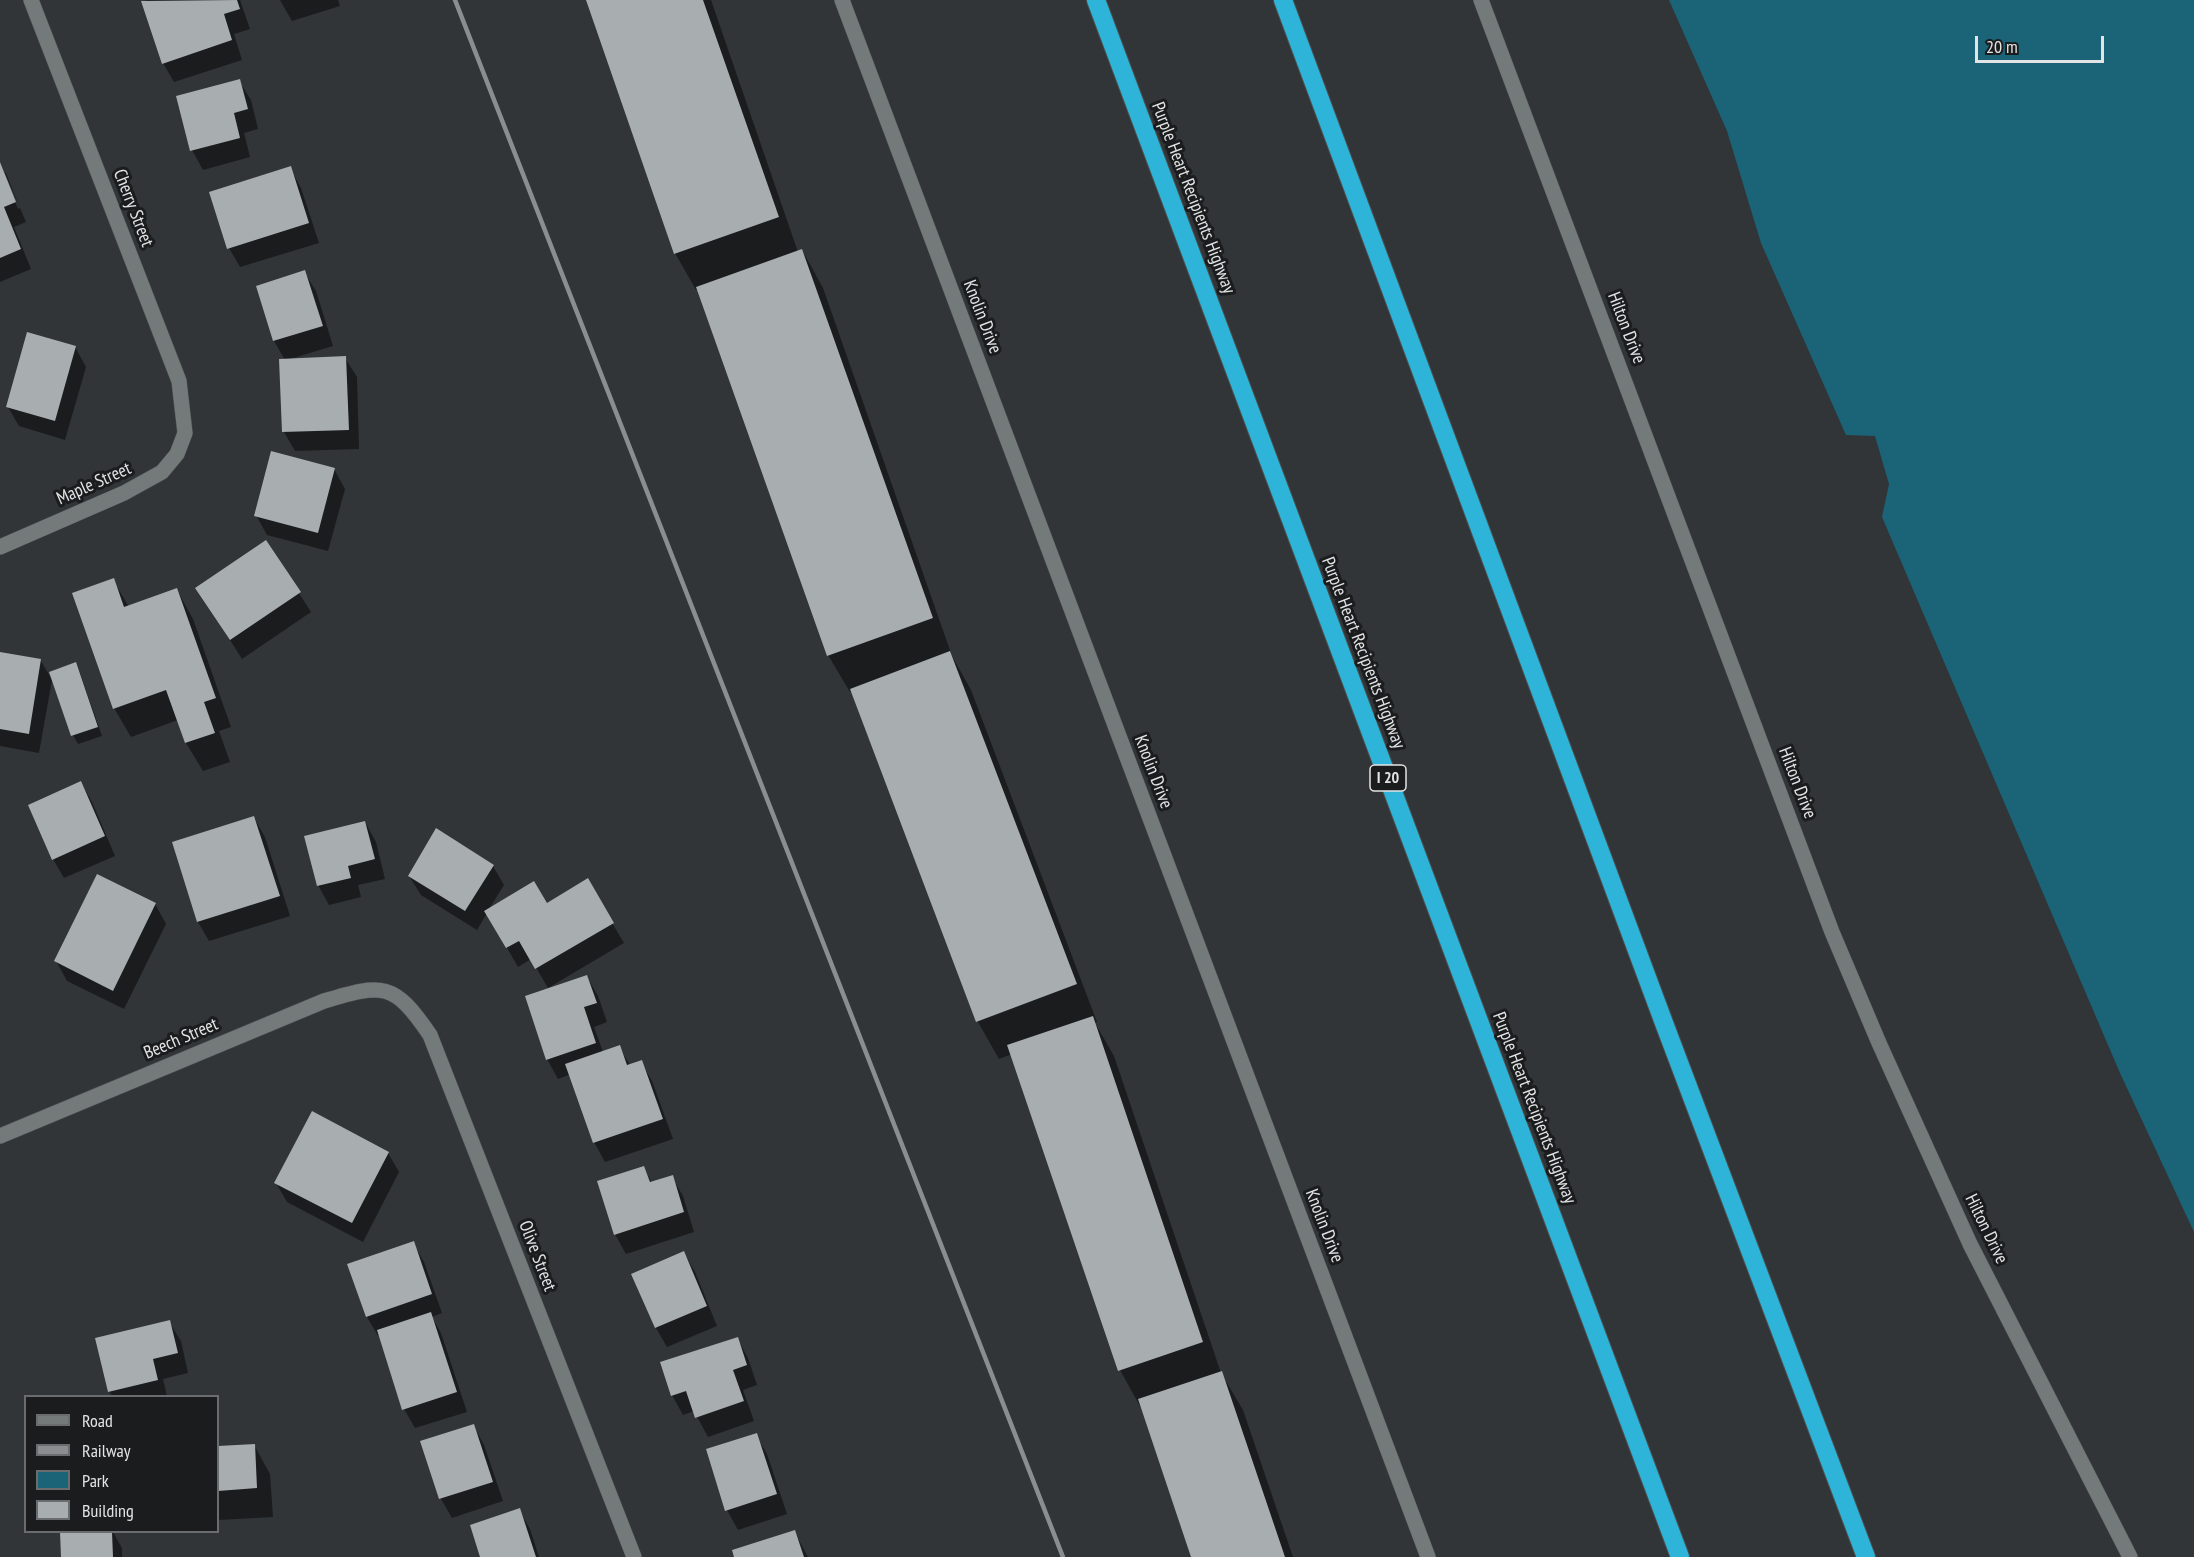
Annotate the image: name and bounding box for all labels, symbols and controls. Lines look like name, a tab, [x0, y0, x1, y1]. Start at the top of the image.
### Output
scale bar	[1978, 24, 2107, 62]
text: 20 m	[1986, 35, 2018, 58]
street label: Purple Heart Recipients Highway	[1146, 99, 1240, 297]
street label: Cherry Street	[108, 166, 158, 250]
street label: Knolin Drive	[958, 277, 1006, 357]
street label: Hilton Drive	[1603, 289, 1649, 367]
street label: Maple Street	[53, 458, 135, 510]
street label: Purple Heart Recipients Highway	[1316, 554, 1410, 752]
street label: Knolin Drive	[1129, 732, 1177, 812]
street label: Hilton Drive	[1774, 744, 1820, 822]
road number: I 20	[1370, 765, 1406, 791]
street label: Purple Heart Recipients Highway	[1487, 1009, 1581, 1207]
street label: Beech Street	[141, 1014, 221, 1064]
street label: Knolin Drive	[1300, 1186, 1348, 1266]
street label: Hilton Drive	[1960, 1191, 2012, 1267]
street label: Olive Street	[514, 1218, 560, 1294]
legend	[24, 1395, 219, 1533]
text: Road	[82, 1409, 113, 1432]
text: Railway	[82, 1439, 131, 1462]
text: Park	[82, 1469, 109, 1492]
text: Building	[82, 1499, 134, 1522]

